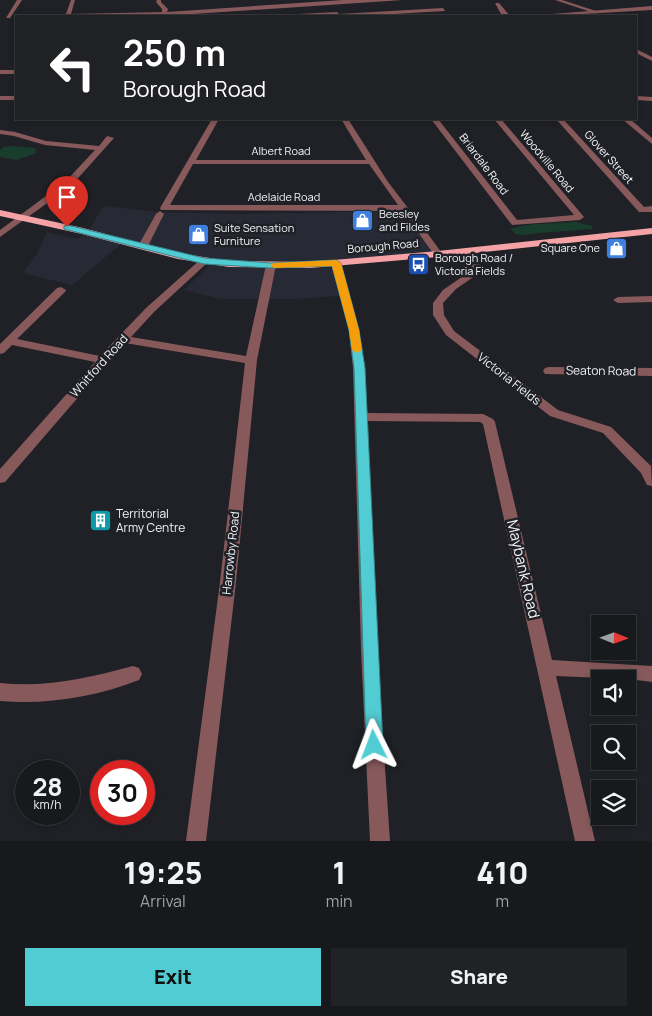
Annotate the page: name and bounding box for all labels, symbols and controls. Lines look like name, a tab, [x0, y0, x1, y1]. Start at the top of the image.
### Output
text: 250 m	[123, 29, 226, 77]
icon: left	[40, 35, 105, 100]
text: Borough Road	[123, 74, 266, 104]
street label: Woodville Road	[517, 126, 578, 195]
street label: Glover Street	[581, 127, 637, 187]
street label: Briardale Road	[456, 130, 512, 197]
street label: Albert Road	[251, 143, 311, 158]
pin	[46, 176, 88, 227]
icon: arrive	[53, 183, 81, 211]
street label: Adelaide Road	[248, 189, 320, 204]
place label: Beesley and Fildes	[379, 206, 430, 234]
shop icon: Beesley and Fildes	[351, 208, 375, 232]
place label: Suite Sensation Furniture	[214, 220, 294, 248]
shop icon: Suite Sensation Furniture	[186, 222, 210, 246]
street label: Borough Road	[347, 235, 419, 256]
shop icon: Square One	[604, 236, 628, 260]
place label: Square One	[541, 240, 601, 255]
place label: Borough Road / Victoria Fields	[435, 250, 513, 278]
bus stop icon: Borough Road / Victoria Fields	[407, 252, 431, 276]
street label: Whitford Road	[66, 331, 131, 401]
street label: Victoria Fields	[474, 348, 545, 409]
street label: Seaton Road	[566, 361, 636, 380]
place label: Territorial Army Centre	[116, 505, 185, 536]
building icon: Territorial Army Centre	[88, 509, 112, 533]
street label: Harrowby Road	[218, 511, 243, 595]
street label: Maybank Road	[502, 518, 545, 620]
north arrow	[591, 615, 636, 660]
map controls	[591, 615, 636, 825]
button: sound	[591, 670, 636, 715]
position arrow	[347, 718, 399, 770]
button: search	[591, 725, 636, 770]
speed limit sign: 30	[90, 760, 155, 825]
text: 28	[32, 769, 63, 804]
button: layers	[591, 780, 636, 825]
text: km/h	[34, 796, 61, 813]
text: 19:25	[124, 852, 202, 893]
text: 1	[332, 852, 346, 893]
text: 410	[476, 852, 528, 893]
text: Arrival	[140, 890, 186, 912]
text: min	[326, 890, 353, 912]
text: m	[496, 890, 509, 912]
button: Exit	[25, 948, 321, 1006]
button: Share	[331, 948, 627, 1006]

